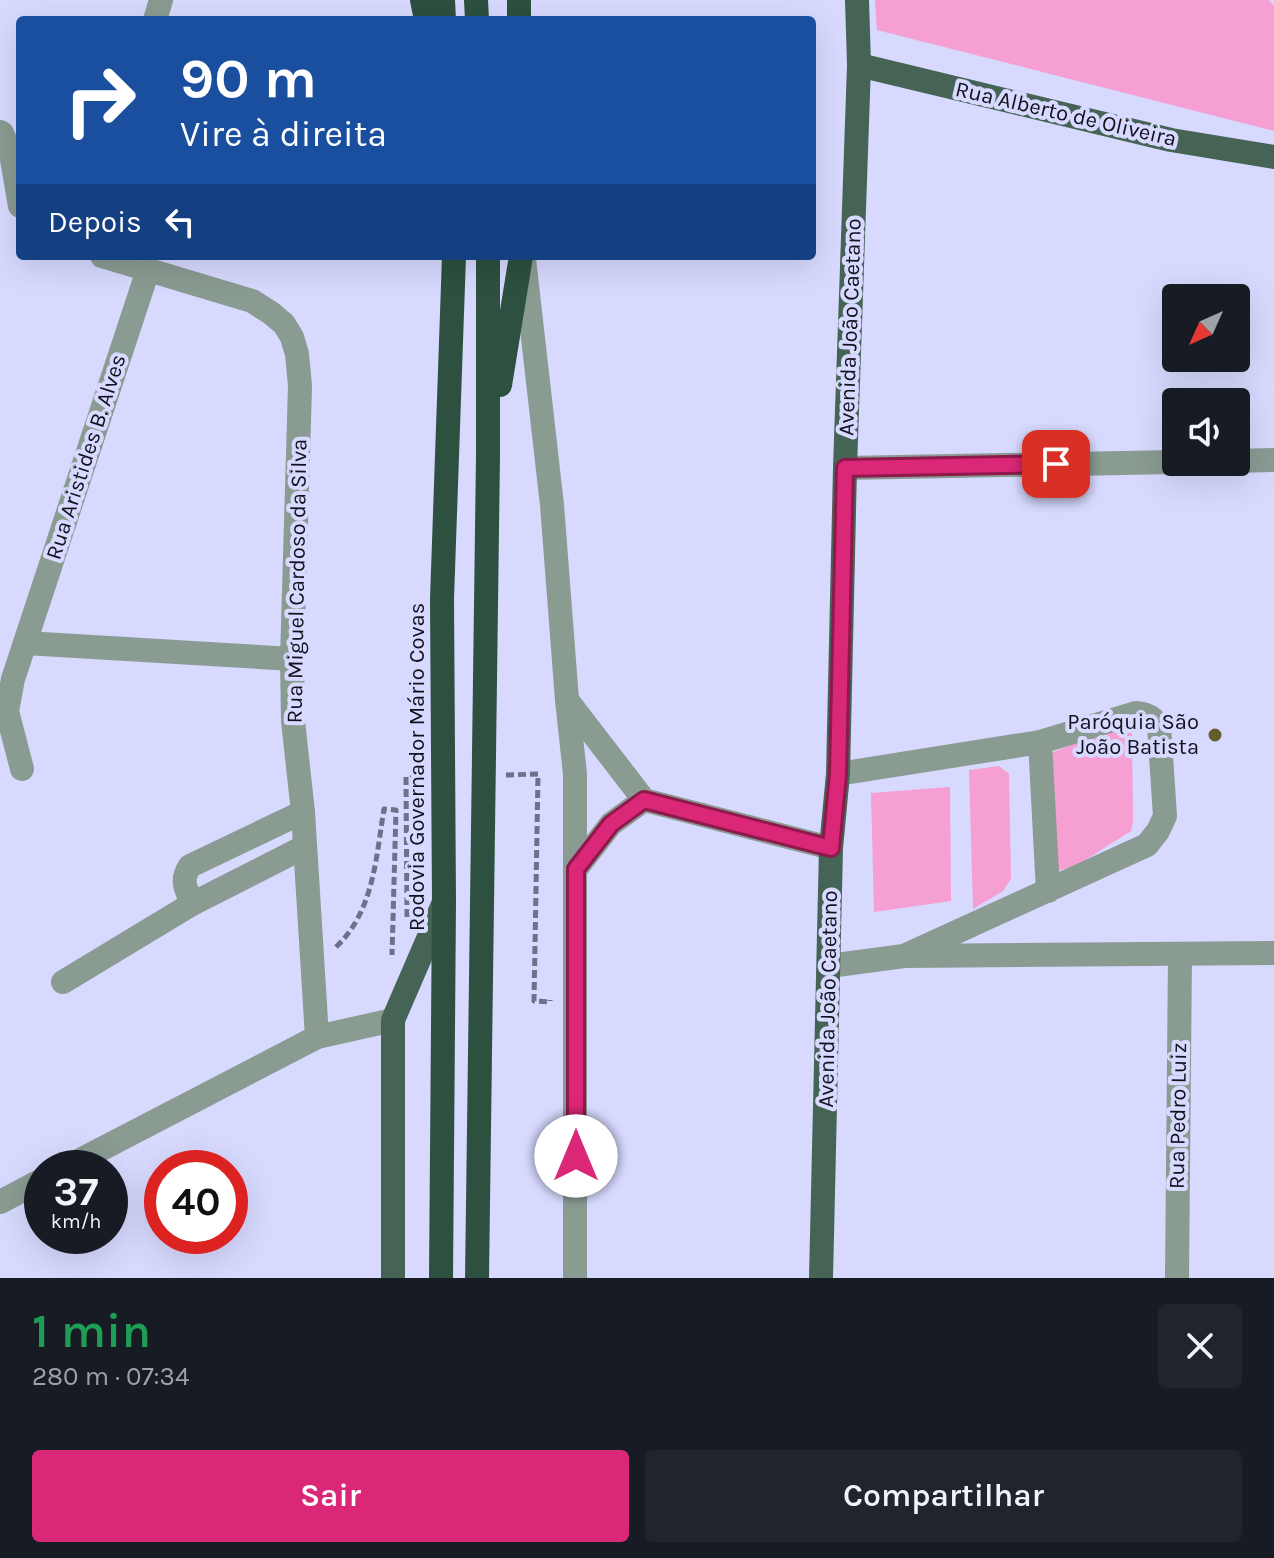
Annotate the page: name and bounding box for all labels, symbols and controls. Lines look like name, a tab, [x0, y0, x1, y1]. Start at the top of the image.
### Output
text: 90 m	[180, 46, 317, 111]
icon: right	[48, 48, 152, 152]
street label: Rua Alberto de Oliveira	[953, 76, 1179, 152]
text: Vire à direita	[180, 113, 387, 155]
icon: left	[158, 200, 202, 244]
text: Depois	[48, 204, 142, 240]
street label: Avenida João Caetano	[833, 218, 867, 436]
north arrow	[1162, 284, 1250, 372]
map controls	[1162, 284, 1250, 476]
street label: Rua Aristides B. Alves	[41, 351, 131, 563]
button: sound	[1162, 388, 1250, 476]
pin	[1022, 430, 1090, 498]
street label: Rua Miguel Cardoso da Silva	[282, 438, 312, 724]
icon: arrive	[1034, 442, 1078, 486]
street label: Rodovia Governador Mário Covas	[404, 603, 430, 931]
place label: Paróquia São João Batista	[1067, 709, 1199, 760]
marker: Paróquia São João Batista	[1206, 726, 1224, 744]
street label: Avenida João Caetano	[813, 890, 843, 1108]
street label: Rua Pedro Luiz	[1164, 1043, 1192, 1189]
position arrow	[534, 1114, 618, 1198]
speed limit sign: 40	[144, 1150, 248, 1254]
text: 37	[54, 1168, 98, 1215]
text: km/h	[51, 1210, 101, 1233]
text: 1 min	[32, 1303, 151, 1359]
button: close	[1158, 1304, 1242, 1388]
text: 280 m · 07:34	[32, 1361, 189, 1392]
button: Sair	[32, 1450, 629, 1542]
button: Compartilhar	[645, 1450, 1242, 1542]

